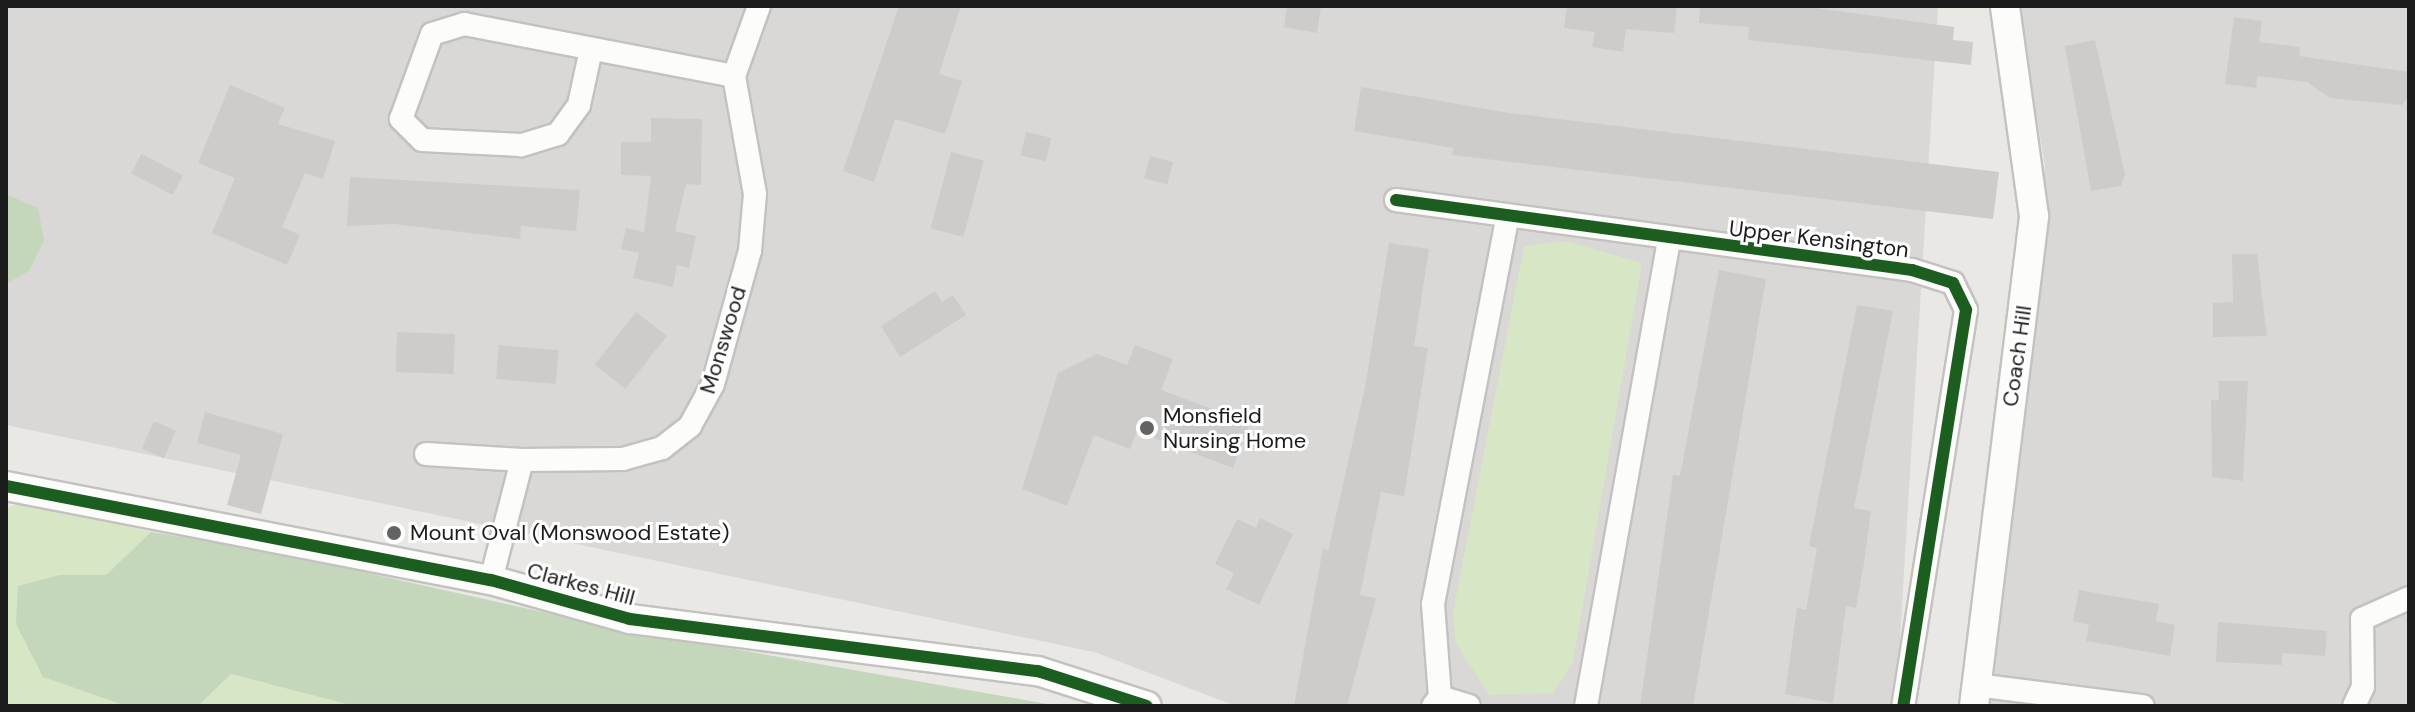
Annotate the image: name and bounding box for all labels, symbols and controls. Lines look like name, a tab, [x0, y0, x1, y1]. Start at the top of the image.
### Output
street label: Upper Kensington	[1728, 215, 1910, 263]
street label: Monswood	[694, 283, 752, 397]
street label: Coach Hill	[1997, 304, 2037, 408]
place label: Monsfield Nursing Home	[1163, 402, 1306, 454]
marker: Monsfield Nursing Home	[1138, 419, 1156, 437]
place label: Mount Oval (Monswood Estate)	[410, 520, 729, 546]
marker: Mount Oval (Monswood Estate)	[385, 524, 403, 542]
street label: Clarkes Hill	[524, 557, 638, 611]

